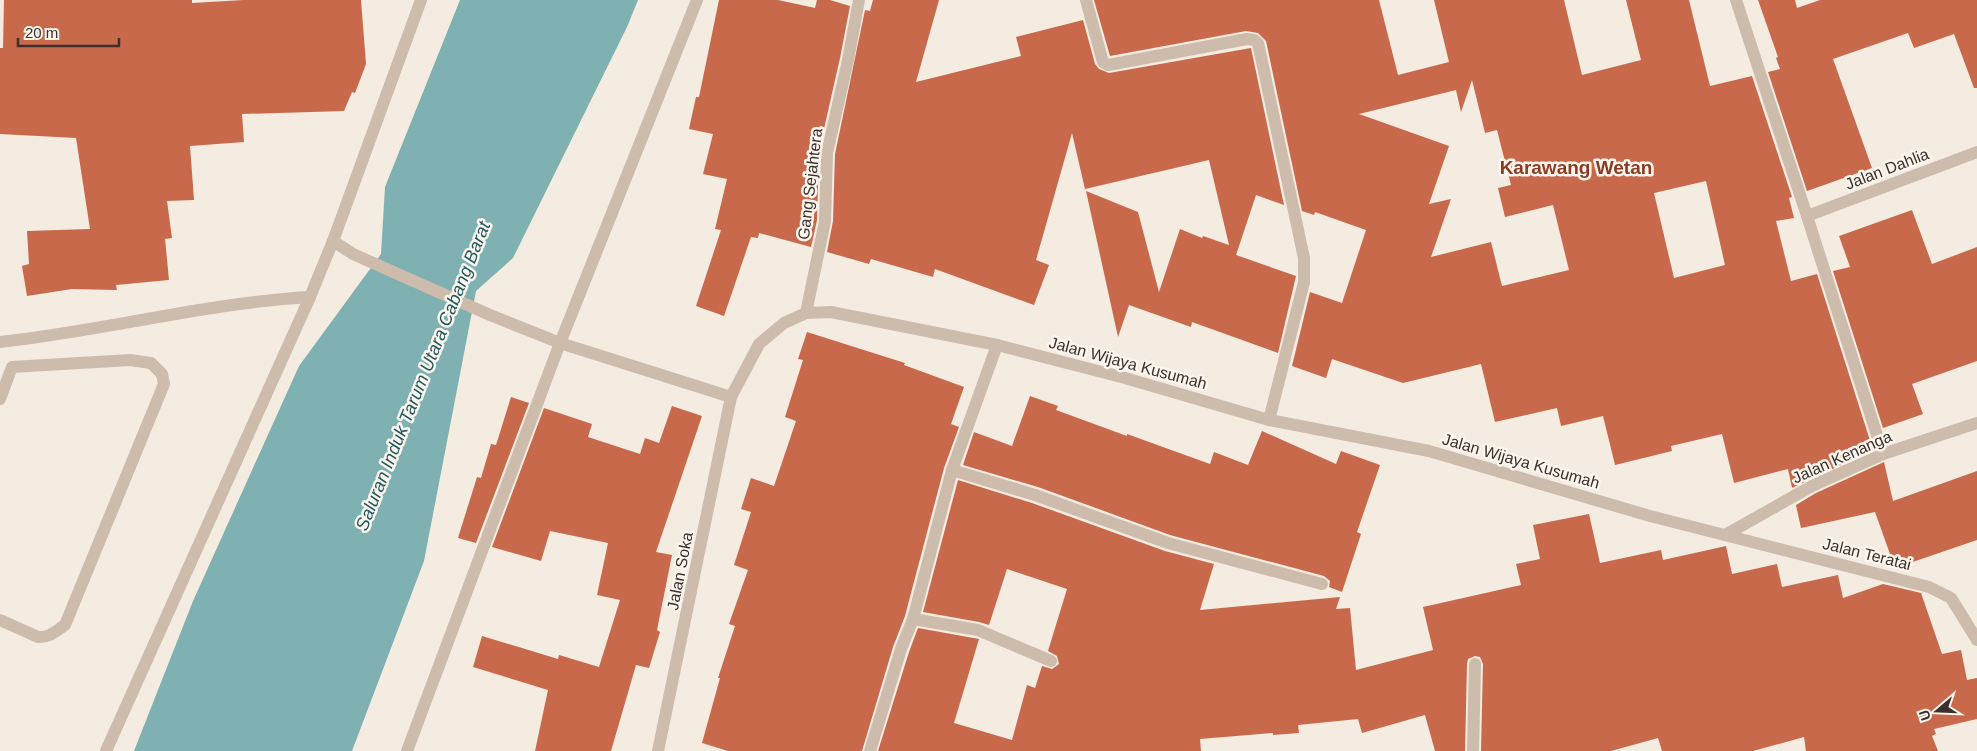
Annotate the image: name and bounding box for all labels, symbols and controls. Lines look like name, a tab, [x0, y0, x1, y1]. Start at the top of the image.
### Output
scale bar	[18, 15, 119, 47]
text: 20 m	[25, 24, 58, 41]
street label: Gang Sejahtera	[795, 127, 825, 241]
street label: Jalan Dahlia	[1843, 145, 1931, 193]
district label: Karawang Wetan	[1500, 157, 1652, 178]
water label: Saluran Induk Tarum Utara Cabang Barat	[352, 218, 495, 533]
street label: Jalan Wijaya Kusumah	[1047, 334, 1209, 392]
street label: Jalan Kenanga	[1790, 427, 1894, 486]
street label: Jalan Wijaya Kusumah	[1440, 430, 1602, 492]
street label: Jalan Soka	[664, 530, 696, 611]
street label: Jalan Teratai	[1821, 535, 1913, 573]
north arrow	[1912, 686, 1962, 736]
text: U	[1915, 708, 1934, 723]

